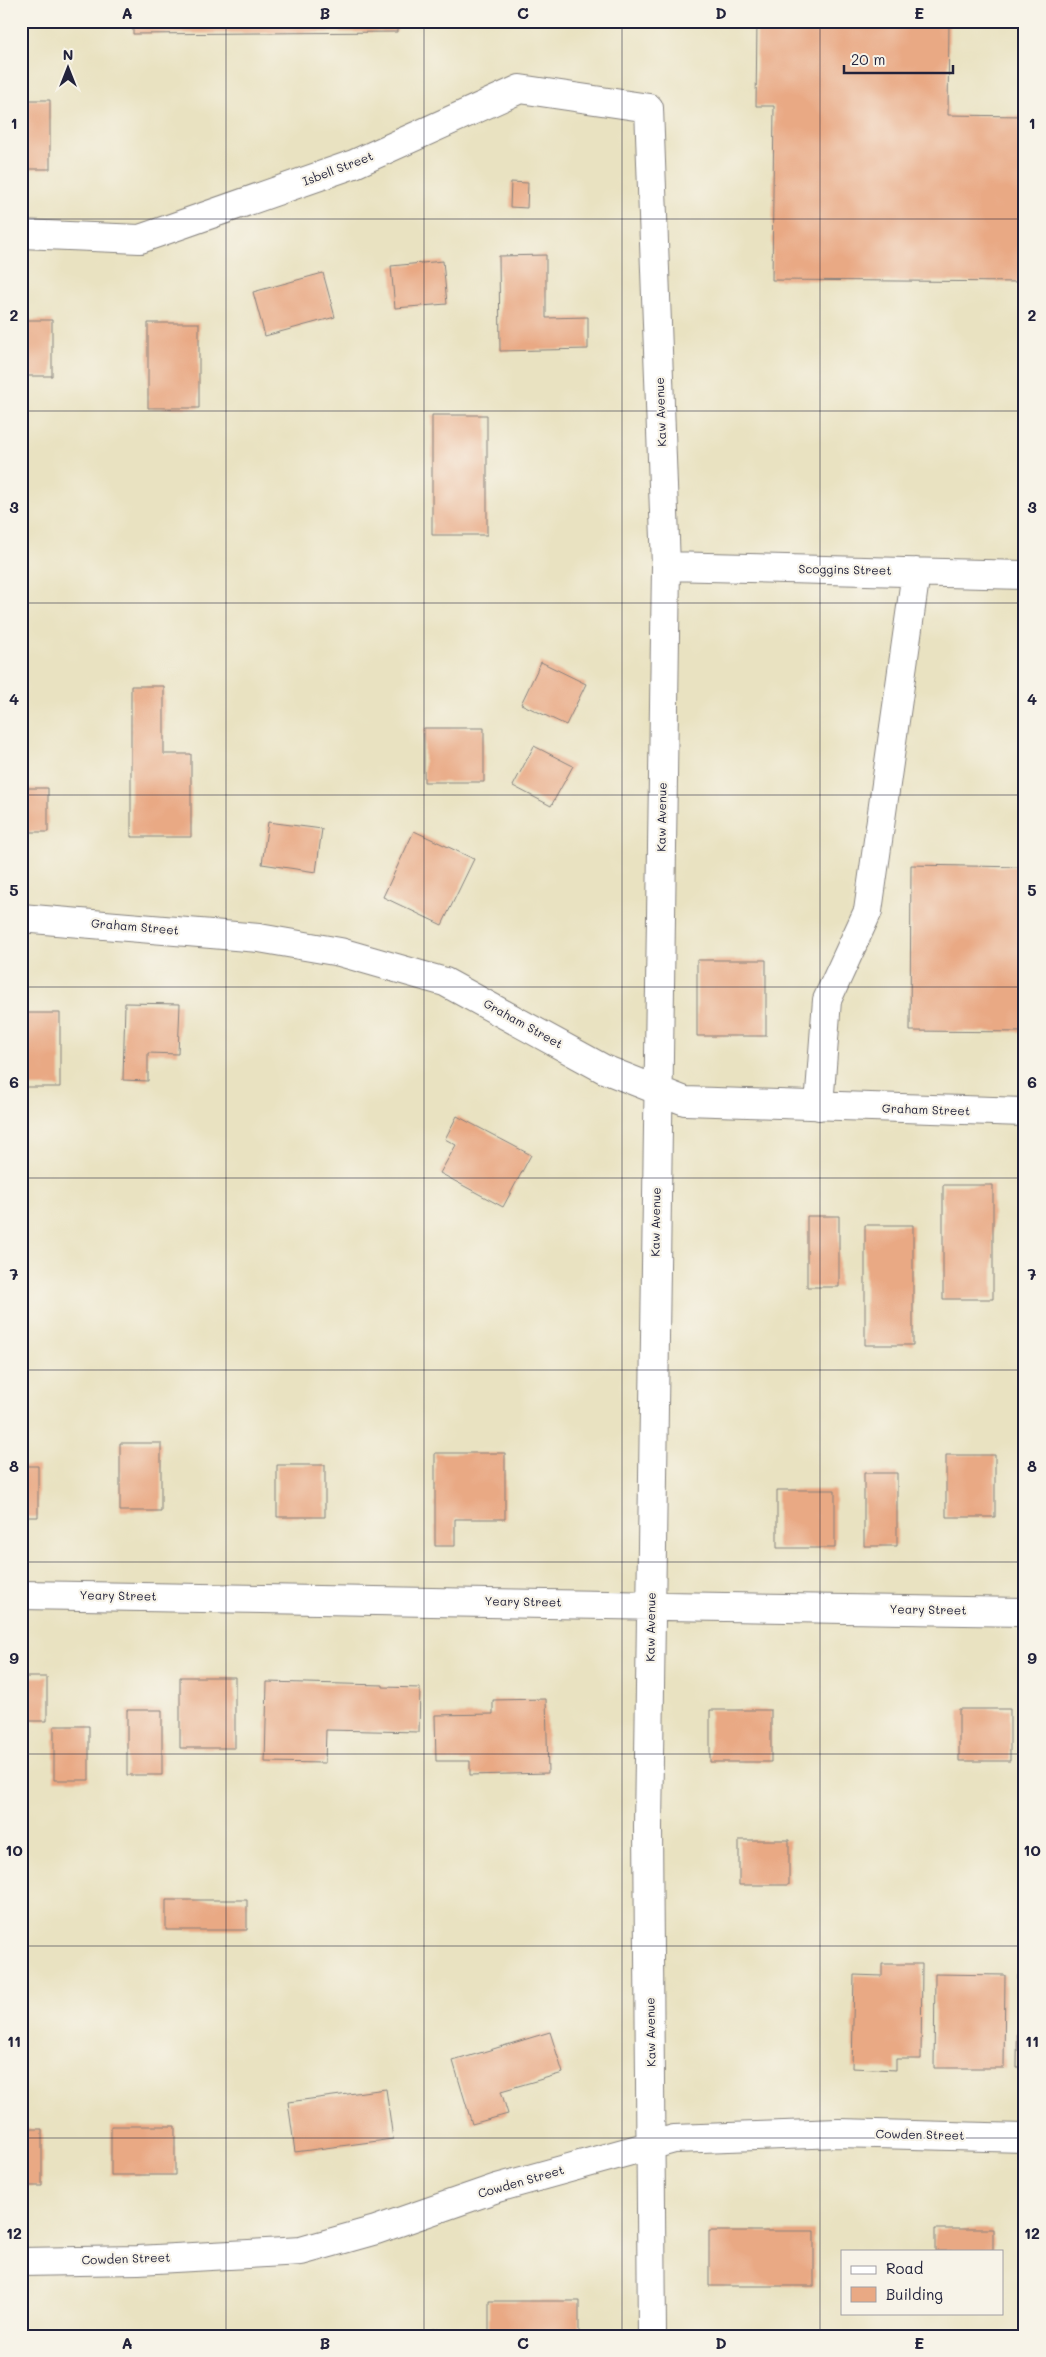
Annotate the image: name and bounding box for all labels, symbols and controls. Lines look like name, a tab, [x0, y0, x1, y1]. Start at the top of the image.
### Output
text: A	[121, 2, 133, 23]
text: B	[320, 2, 330, 23]
text: C	[517, 2, 529, 23]
text: D	[715, 2, 727, 23]
text: E	[914, 2, 924, 23]
north arrow	[42, 42, 92, 92]
scale bar	[844, 42, 952, 74]
text: N	[63, 45, 73, 64]
text: 20 m	[851, 49, 885, 69]
text: 1	[10, 112, 18, 133]
text: 1	[1028, 112, 1036, 133]
street label: Isbell Street	[300, 147, 375, 189]
text: 2	[10, 304, 19, 325]
text: 2	[1028, 304, 1037, 325]
street label: Kaw Avenue	[651, 377, 669, 447]
text: 3	[9, 496, 19, 517]
text: 3	[1027, 496, 1037, 517]
street label: Scoggins Street	[798, 560, 892, 578]
text: 4	[9, 688, 19, 709]
text: 4	[1027, 688, 1037, 709]
street label: Kaw Avenue	[652, 782, 670, 852]
text: 5	[9, 879, 19, 900]
text: 5	[1027, 879, 1037, 900]
street label: Graham Street	[90, 914, 180, 938]
street label: Graham Street	[481, 995, 566, 1052]
text: 6	[9, 1071, 19, 1092]
text: 6	[1027, 1071, 1037, 1092]
street label: Graham Street	[882, 1099, 970, 1119]
street label: Kaw Avenue	[646, 1187, 664, 1257]
text: 7	[10, 1263, 19, 1284]
text: 7	[1028, 1263, 1037, 1284]
text: 8	[9, 1455, 19, 1476]
text: 8	[1027, 1455, 1037, 1476]
street label: Yeary Street	[79, 1586, 157, 1604]
street label: Yeary Street	[484, 1592, 562, 1610]
street label: Kaw Avenue	[641, 1592, 659, 1662]
street label: Yeary Street	[889, 1600, 967, 1618]
text: 9	[9, 1647, 19, 1668]
text: 9	[1027, 1647, 1037, 1668]
text: 10	[5, 1839, 23, 1860]
text: 10	[1023, 1839, 1041, 1860]
street label: Kaw Avenue	[641, 1997, 659, 2067]
text: 11	[7, 2030, 21, 2051]
text: 11	[1025, 2030, 1039, 2051]
street label: Cowden Street	[876, 2125, 965, 2143]
street label: Cowden Street	[476, 2161, 566, 2201]
text: 12	[6, 2222, 22, 2243]
text: 12	[1024, 2222, 1040, 2243]
street label: Cowden Street	[81, 2248, 171, 2268]
legend	[841, 2250, 1004, 2314]
text: Road	[886, 2258, 923, 2278]
text: Building	[886, 2284, 943, 2304]
text: A	[121, 2332, 133, 2353]
text: B	[320, 2332, 330, 2353]
text: C	[517, 2332, 529, 2353]
text: D	[715, 2332, 727, 2353]
text: E	[914, 2332, 924, 2353]

